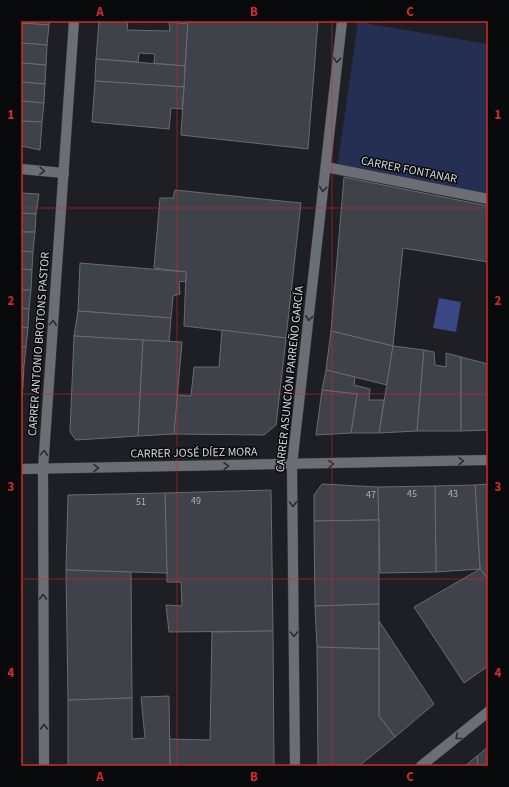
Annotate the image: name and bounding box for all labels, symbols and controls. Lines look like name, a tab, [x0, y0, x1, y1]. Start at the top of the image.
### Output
text: A	[95, 3, 104, 21]
text: B	[250, 3, 258, 21]
text: C	[406, 3, 414, 21]
one-way arrow	[333, 57, 342, 63]
text: 1	[8, 106, 15, 124]
text: 1	[495, 106, 502, 124]
street label: CARRER FONTANAR	[359, 152, 459, 188]
one-way arrow	[39, 167, 45, 176]
one-way arrow	[319, 186, 328, 192]
street label: CARRER ANTONIO BROTONS PASTOR	[24, 251, 54, 437]
street label: CARRER ASUNCIÓN PARREÑO GARCÍA	[272, 285, 308, 473]
text: 2	[8, 292, 15, 310]
text: 2	[495, 292, 502, 310]
one-way arrow	[304, 315, 313, 321]
one-way arrow	[49, 320, 58, 326]
street label: CARRER JOSÉ DÍEZ MORA	[130, 443, 258, 463]
one-way arrow	[39, 450, 48, 456]
one-way arrow	[458, 457, 464, 465]
one-way arrow	[328, 460, 334, 468]
one-way arrow	[223, 462, 229, 470]
one-way arrow	[93, 464, 99, 472]
text: 3	[8, 478, 15, 496]
text: 3	[495, 478, 502, 496]
house number: 45	[407, 487, 417, 501]
house number: 43	[448, 487, 458, 501]
house number: 47	[366, 488, 376, 502]
house number: 49	[191, 494, 201, 508]
house number: 51	[136, 495, 146, 509]
one-way arrow	[289, 501, 297, 507]
one-way arrow	[39, 594, 47, 600]
one-way arrow	[290, 631, 298, 637]
text: 4	[8, 664, 15, 682]
text: 4	[495, 664, 502, 682]
one-way arrow	[40, 724, 48, 730]
one-way arrow	[455, 732, 462, 739]
text: A	[95, 768, 104, 786]
text: B	[250, 768, 258, 786]
text: C	[406, 768, 414, 786]

